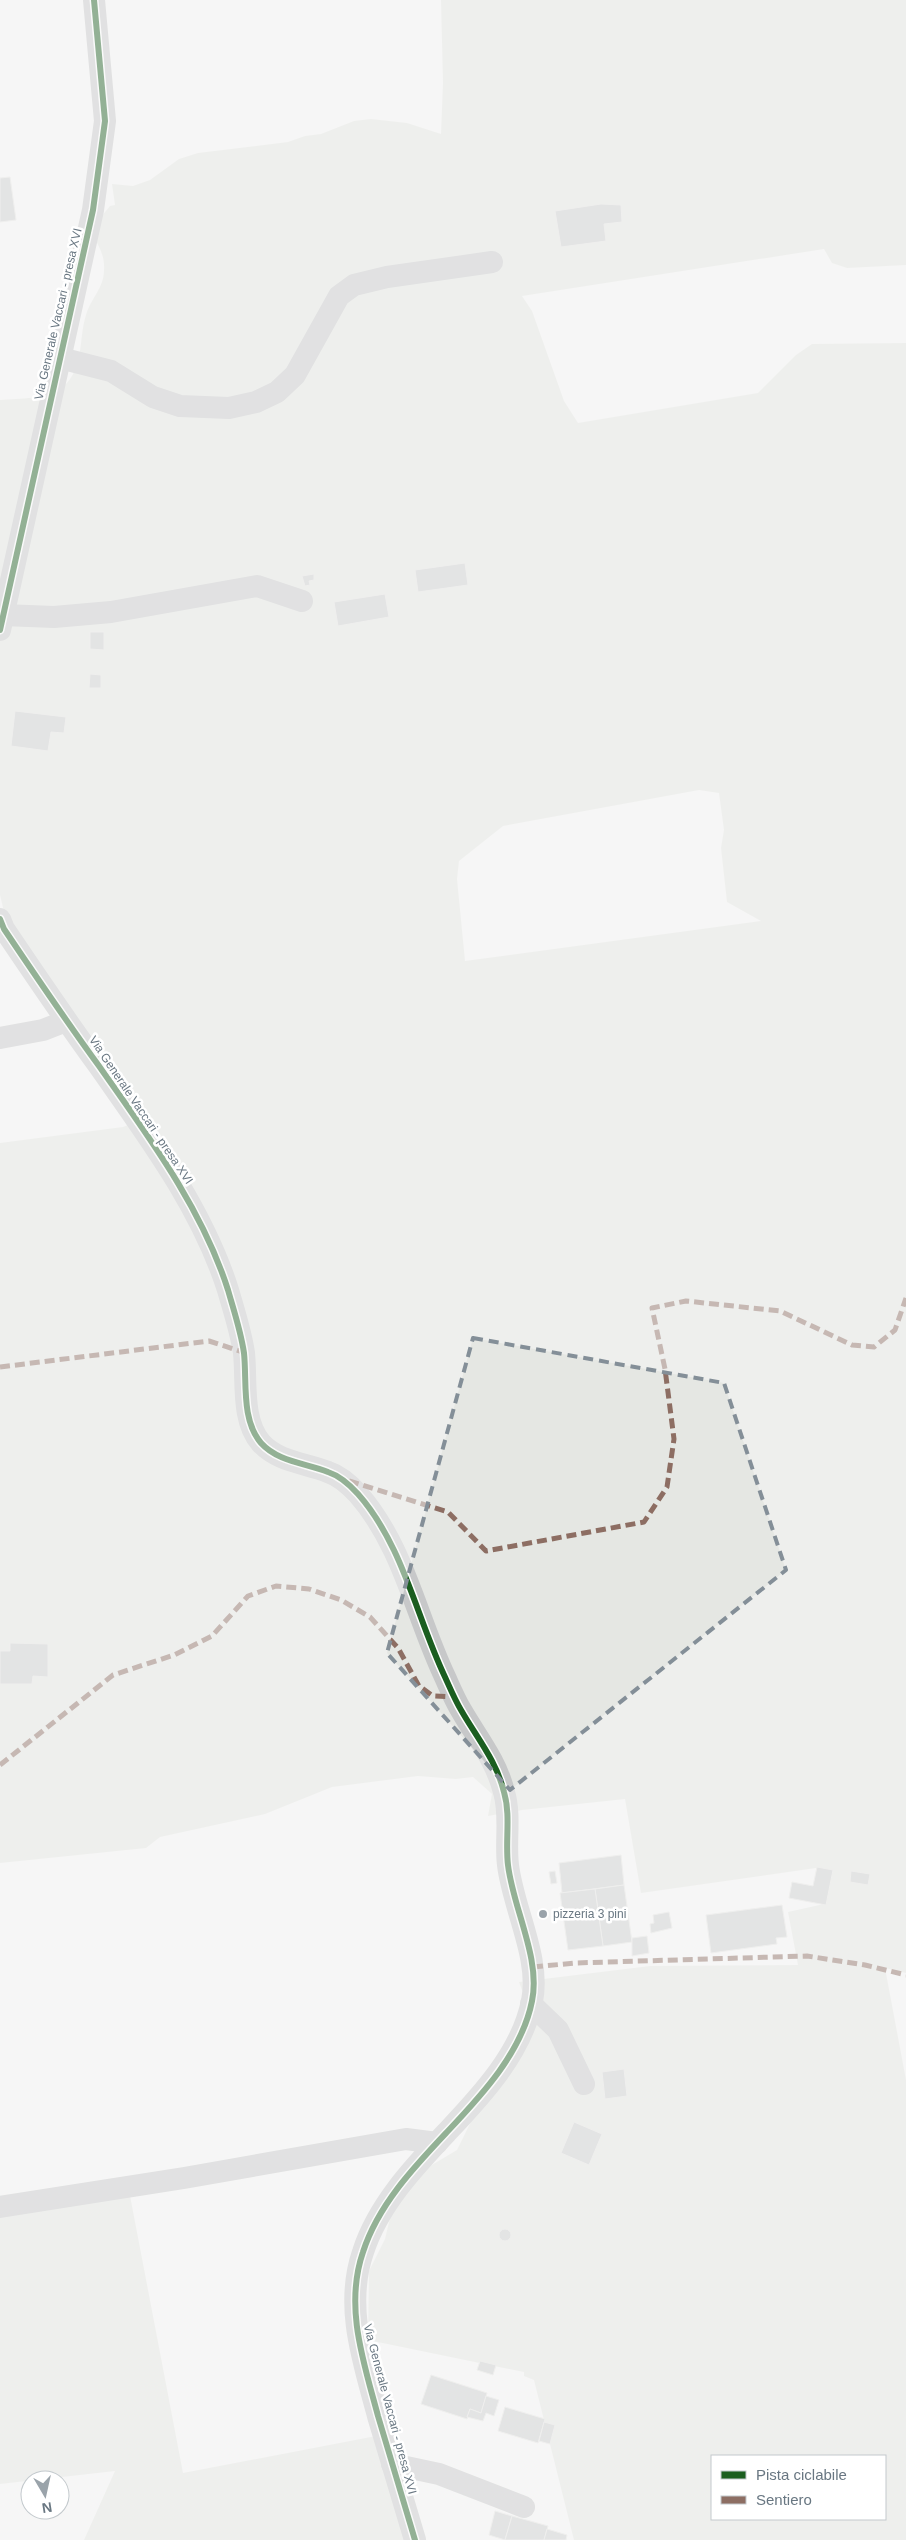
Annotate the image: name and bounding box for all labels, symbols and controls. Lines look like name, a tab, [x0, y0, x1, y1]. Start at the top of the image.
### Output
street label: Via Generale Vaccari - presa XVI	[31, 227, 85, 401]
street label: Via Generale Vaccari - presa XVI	[86, 1033, 196, 1187]
place label: pizzeria 3 pini	[553, 1907, 626, 1921]
marker: pizzeria 3 pini	[537, 1908, 549, 1920]
street label: Via Generale Vaccari - presa XVI	[361, 2322, 419, 2496]
legend	[711, 2455, 886, 2520]
text: Pista ciclabile	[756, 2466, 847, 2483]
north arrow	[20, 2470, 70, 2520]
text: Sentiero	[756, 2491, 812, 2508]
text: N	[41, 2499, 53, 2517]

